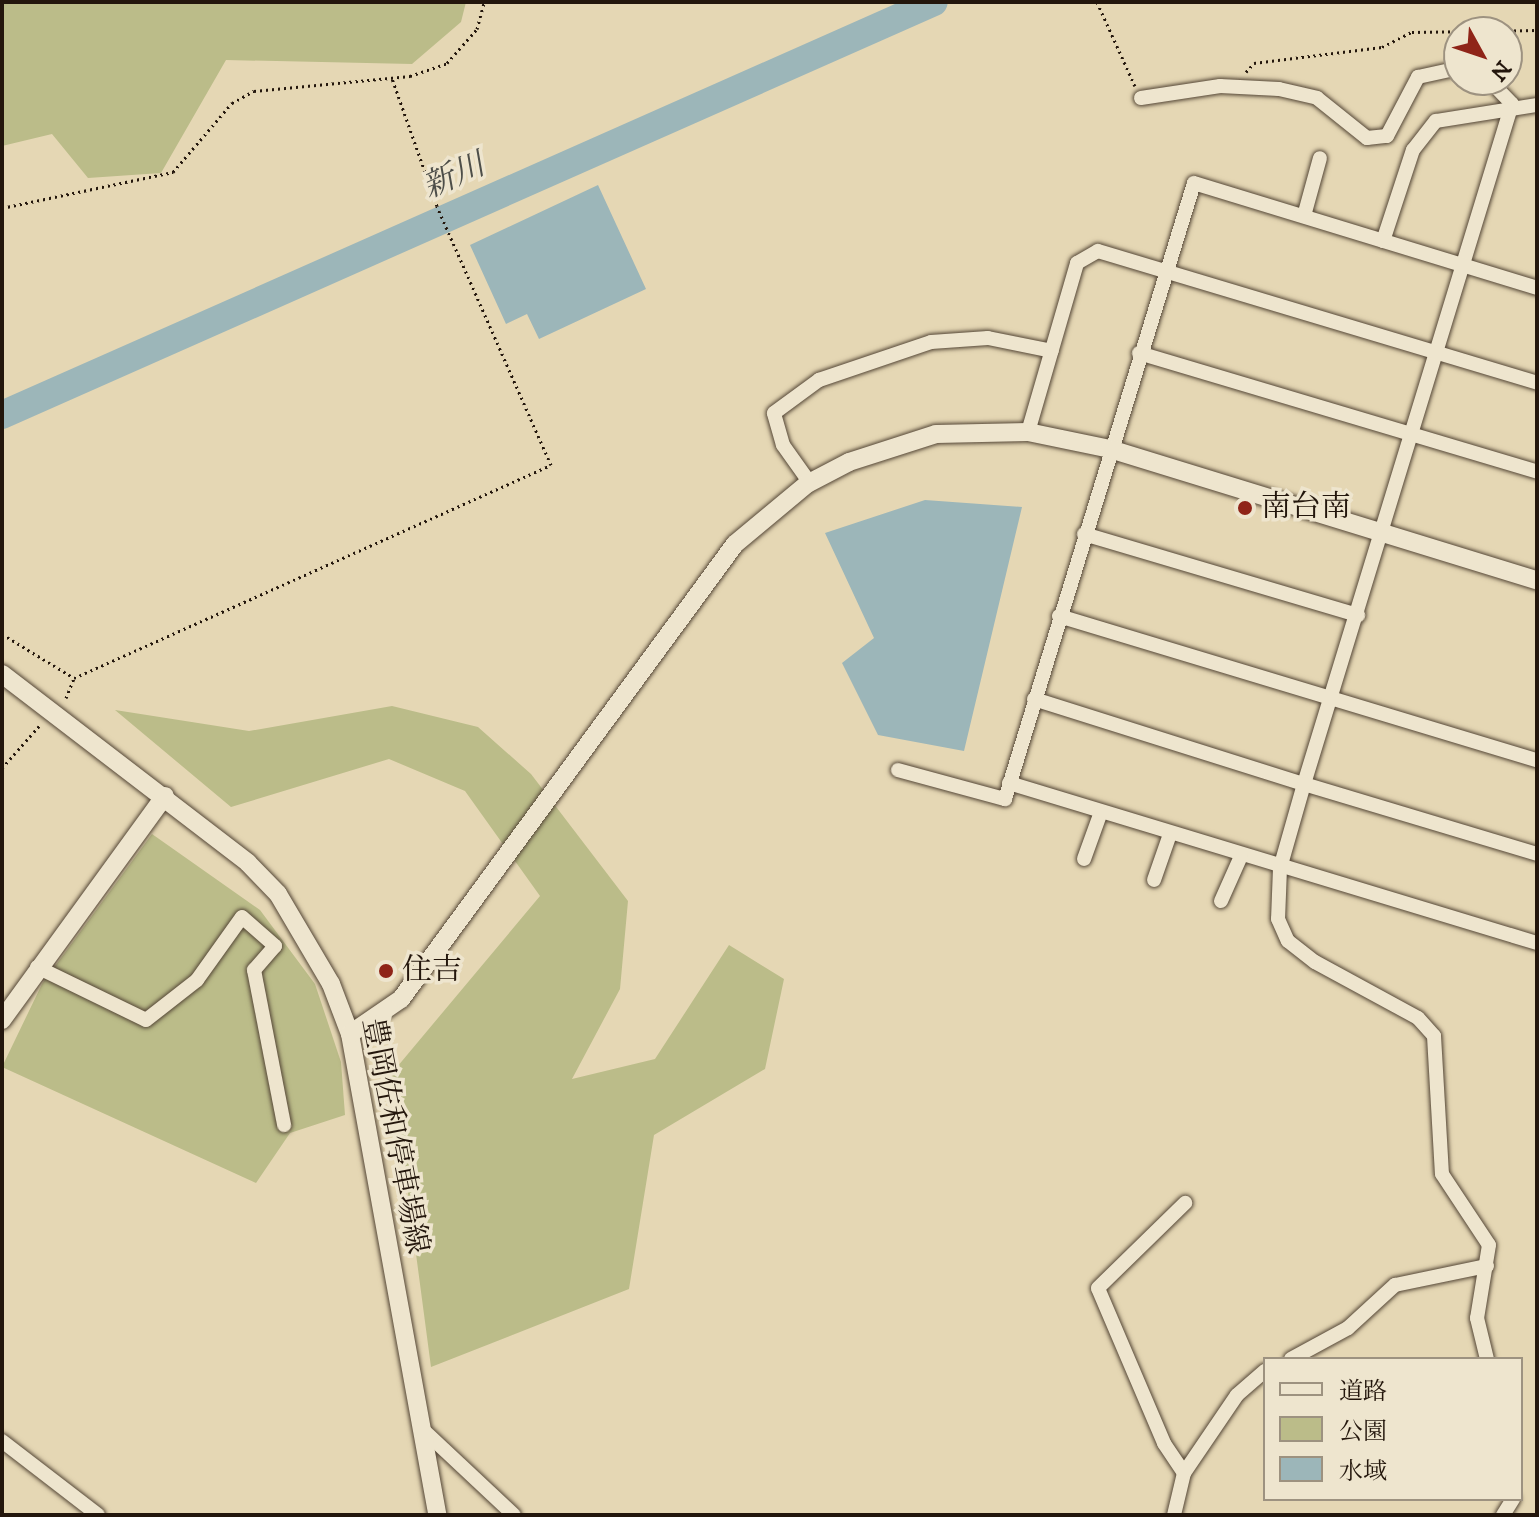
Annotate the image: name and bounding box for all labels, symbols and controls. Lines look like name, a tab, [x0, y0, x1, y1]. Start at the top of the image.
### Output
north arrow	[1443, 16, 1523, 96]
text: N	[1484, 55, 1516, 86]
water label: 新川	[417, 146, 491, 208]
place label: 南台南	[1261, 490, 1351, 526]
marker: 南台南	[1236, 499, 1254, 517]
place label: 住吉	[402, 953, 462, 989]
marker: 住吉	[377, 962, 395, 980]
street label: 豊岡佐和停車場線	[353, 1015, 435, 1257]
legend	[1263, 1357, 1523, 1501]
text: 道路	[1339, 1377, 1387, 1407]
text: 公園	[1339, 1417, 1387, 1447]
text: 水域	[1339, 1457, 1387, 1487]

